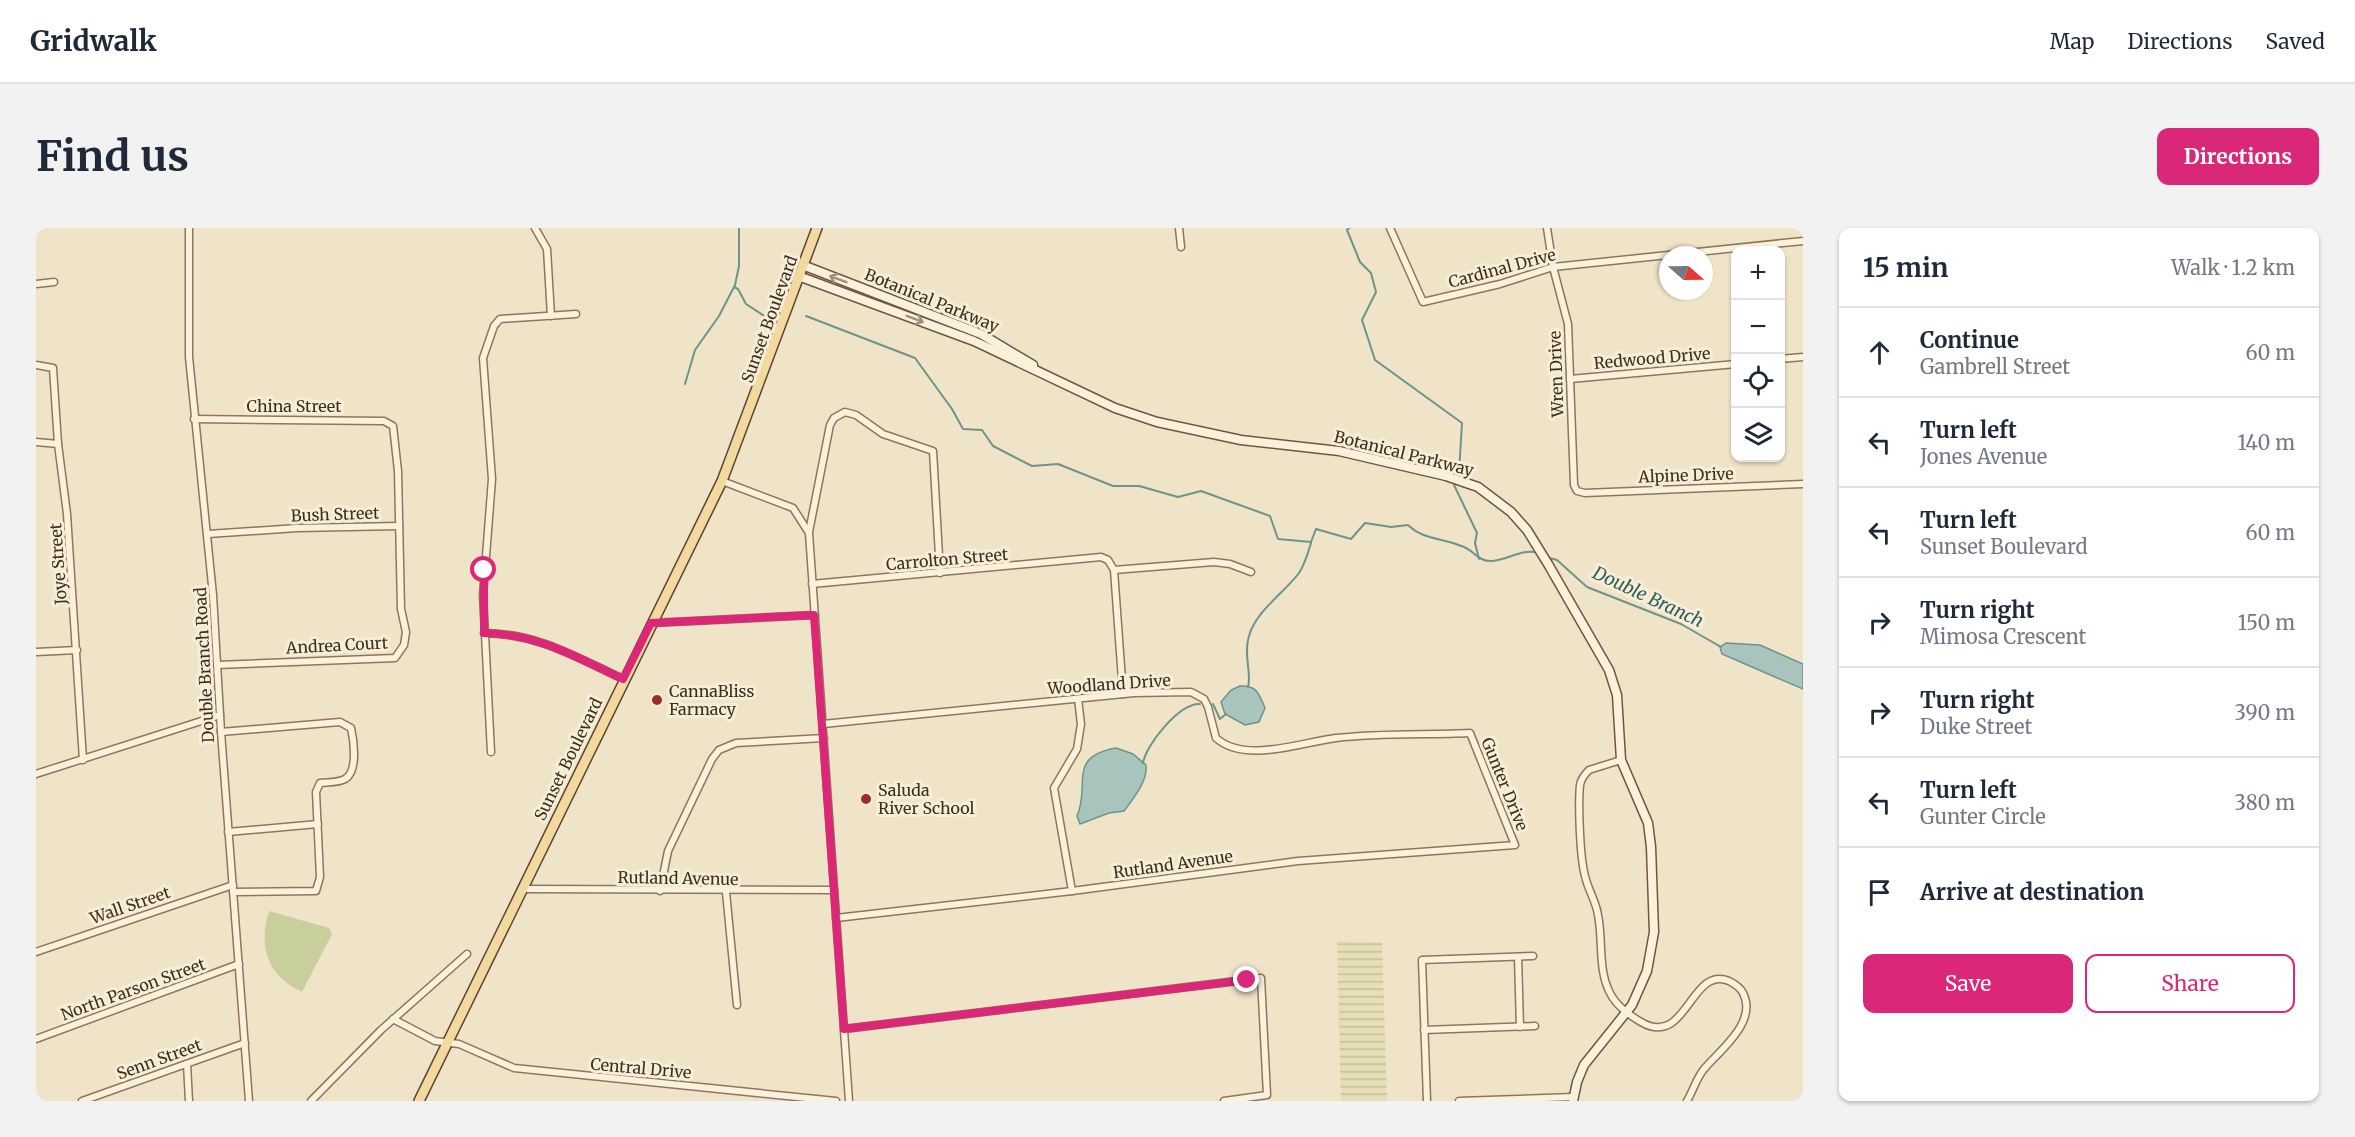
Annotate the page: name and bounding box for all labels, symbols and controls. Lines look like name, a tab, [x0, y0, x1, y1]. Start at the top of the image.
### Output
text: Gridwalk	[30, 23, 157, 59]
text: Map	[2050, 28, 2094, 55]
text: Directions	[2127, 28, 2232, 55]
text: Saved	[2265, 28, 2325, 55]
button: Directions	[2157, 128, 2319, 185]
text: Find us	[36, 130, 189, 182]
street label: Cardinal Drive	[1446, 244, 1558, 292]
north arrow	[1659, 246, 1713, 300]
map controls	[1731, 246, 1785, 462]
button: +	[1731, 246, 1785, 300]
text: 15 min	[1863, 251, 1948, 284]
street label: Sunset Boulevard	[737, 252, 801, 385]
text: Walk · 1.2 km	[2171, 255, 2295, 280]
street label: Botanical Parkway	[862, 264, 1003, 336]
one-way arrow	[829, 273, 848, 284]
button: −	[1731, 300, 1785, 354]
one-way arrow	[905, 314, 924, 325]
text: Continue	[1920, 326, 2019, 354]
street label: Wren Drive	[1544, 330, 1568, 419]
icon: ahead	[1863, 336, 1896, 369]
text: 60 m	[2245, 340, 2295, 365]
street label: Redwood Drive	[1593, 343, 1711, 373]
button: locate	[1731, 354, 1785, 408]
text: Gambrell Street	[1920, 354, 2070, 379]
street label: China Street	[247, 396, 342, 416]
button: layers	[1731, 408, 1785, 462]
text: Turn left	[1920, 416, 2017, 444]
street label: Botanical Parkway	[1332, 426, 1477, 480]
icon: left	[1863, 426, 1896, 459]
text: 140 m	[2238, 430, 2295, 455]
text: Jones Avenue	[1920, 444, 2047, 469]
street label: Alpine Drive	[1637, 463, 1734, 487]
street label: Bush Street	[290, 502, 380, 526]
text: Turn left	[1920, 506, 2017, 534]
icon: left	[1863, 516, 1896, 549]
text: 60 m	[2245, 520, 2295, 545]
street label: Joye Street	[45, 522, 71, 606]
text: Sunset Boulevard	[1920, 534, 2087, 559]
street label: Carrolton Street	[885, 544, 1010, 574]
route start	[470, 556, 496, 582]
water label: Double Branch	[1588, 560, 1707, 632]
street label: Double Branch Road	[190, 586, 218, 743]
text: Turn right	[1920, 596, 2034, 624]
icon: right	[1863, 606, 1896, 639]
text: 150 m	[2238, 610, 2295, 635]
text: Mimosa Crescent	[1920, 624, 2086, 649]
street label: Andrea Court	[285, 632, 389, 658]
street label: Woodland Drive	[1046, 670, 1171, 698]
place label: CannaBliss Farmacy	[669, 681, 754, 719]
text: Turn right	[1920, 686, 2034, 714]
marker: CannaBliss Farmacy	[650, 693, 664, 707]
street label: Sunset Boulevard	[530, 694, 607, 824]
icon: right	[1863, 696, 1896, 729]
text: 390 m	[2235, 700, 2295, 725]
text: Duke Street	[1920, 714, 2032, 739]
street label: Gunter Drive	[1477, 735, 1533, 833]
text: Turn left	[1920, 776, 2017, 804]
place label: Saluda River School	[878, 780, 974, 818]
icon: left	[1863, 786, 1896, 819]
text: 380 m	[2234, 790, 2295, 815]
marker: Saluda River School	[859, 792, 873, 806]
text: Gunter Circle	[1920, 804, 2046, 829]
street label: Rutland Avenue	[1112, 846, 1234, 882]
street label: Rutland Avenue	[617, 867, 739, 889]
icon: arrive	[1863, 876, 1896, 909]
text: Arrive at destination	[1920, 878, 2144, 906]
street label: Wall Street	[86, 882, 173, 928]
street label: North Parson Street	[58, 953, 209, 1024]
button: Save	[1863, 954, 2073, 1013]
button: Share	[2085, 954, 2295, 1013]
route end	[1233, 966, 1259, 992]
street label: Senn Street	[114, 1034, 205, 1084]
street label: Central Drive	[590, 1054, 692, 1082]

